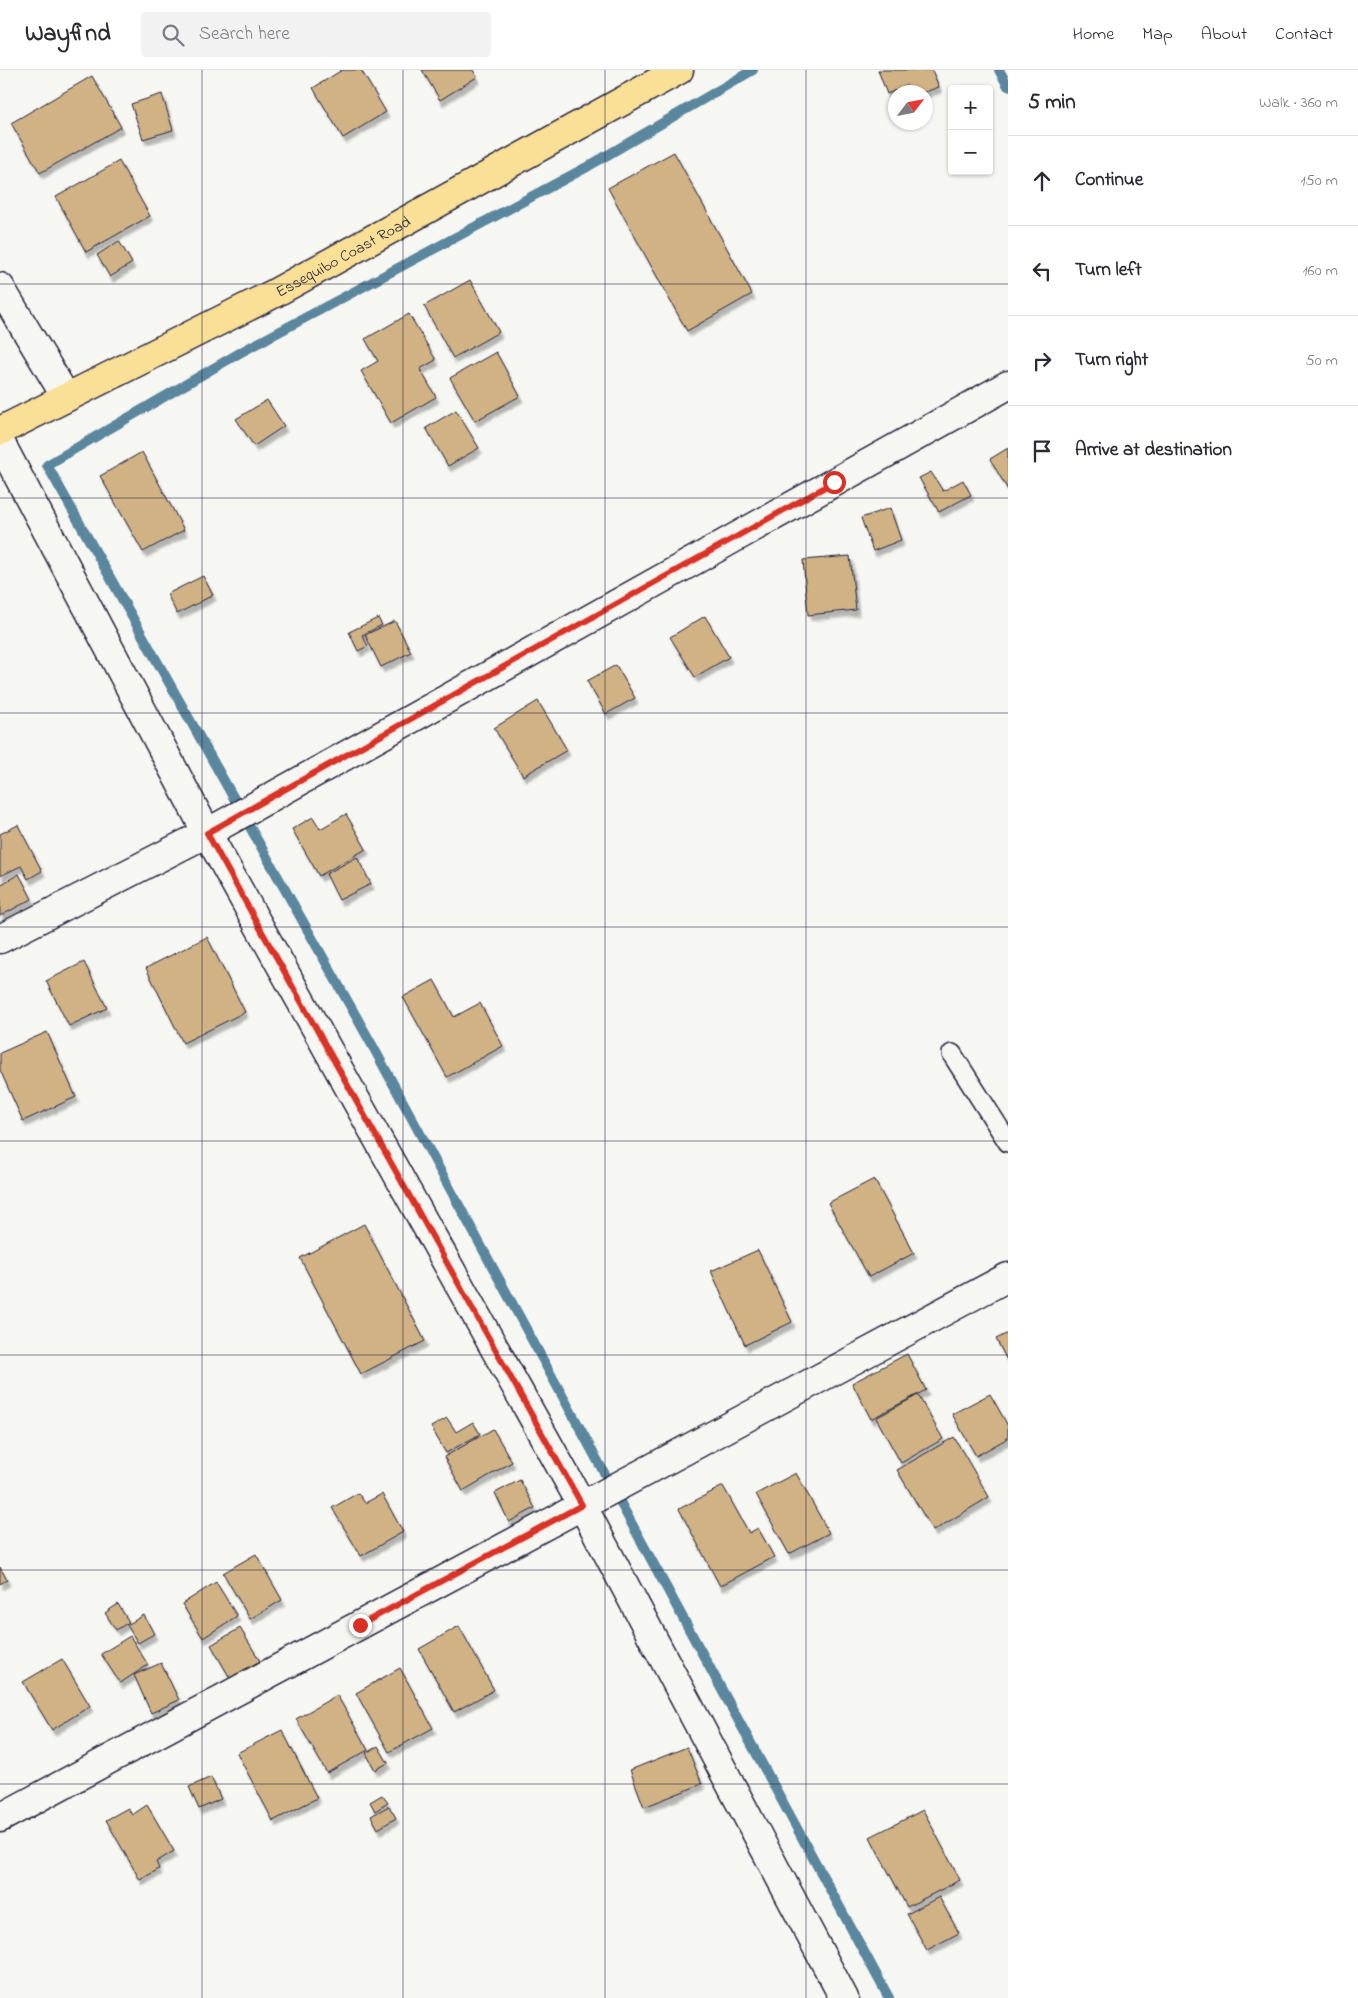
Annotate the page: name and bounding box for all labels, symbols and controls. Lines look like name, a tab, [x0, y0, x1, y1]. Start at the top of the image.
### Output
search box	[141, 12, 491, 57]
text: Wayfind	[25, 17, 111, 52]
icon: search	[159, 21, 187, 49]
text: Search here	[199, 21, 290, 48]
text: Home	[1073, 22, 1114, 48]
text: Map	[1142, 22, 1173, 48]
text: About	[1201, 22, 1247, 48]
text: Contact	[1275, 22, 1333, 48]
north arrow	[888, 85, 933, 130]
map controls	[948, 85, 993, 175]
button: +	[948, 85, 993, 130]
text: 5 min	[1028, 88, 1076, 118]
text: Walk · 360 m	[1259, 91, 1338, 115]
button: −	[948, 130, 993, 175]
icon: ahead	[1028, 167, 1056, 195]
text: Continue	[1075, 167, 1143, 194]
text: 150 m	[1300, 169, 1338, 193]
street label: Essequibo Coast Road	[272, 210, 415, 304]
icon: left	[1028, 257, 1056, 285]
text: Turn left	[1075, 257, 1142, 284]
text: 160 m	[1303, 259, 1338, 283]
icon: right	[1028, 347, 1056, 375]
text: Turn right	[1075, 347, 1148, 374]
text: 50 m	[1306, 349, 1338, 373]
icon: arrive	[1028, 437, 1056, 465]
text: Arrive at destination	[1075, 437, 1232, 464]
route start	[823, 471, 846, 494]
route end	[349, 1614, 372, 1637]

